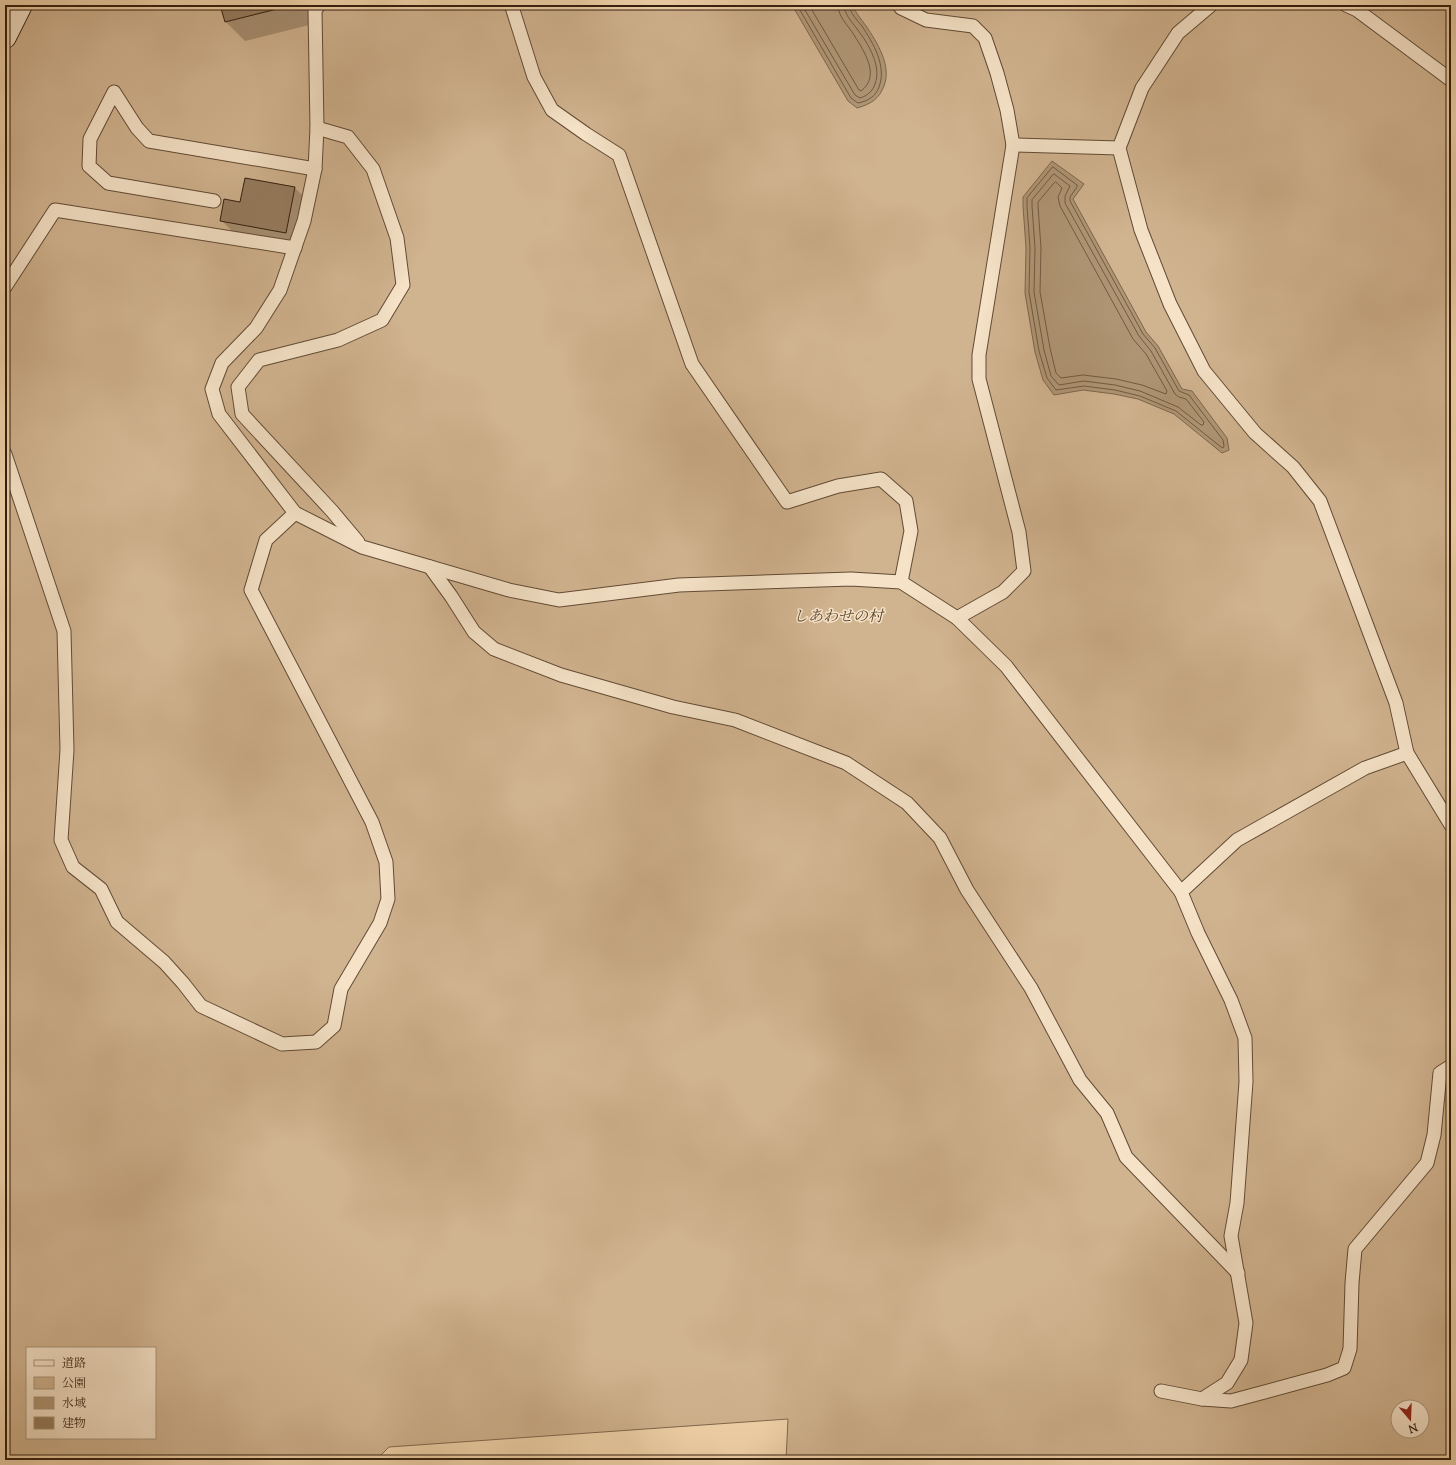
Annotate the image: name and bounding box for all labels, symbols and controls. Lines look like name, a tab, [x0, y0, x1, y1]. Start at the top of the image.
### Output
park label: しあわせの村	[793, 607, 885, 628]
legend	[26, 1347, 156, 1439]
text: 道路	[62, 1355, 86, 1373]
text: 公園	[62, 1375, 86, 1393]
text: 水域	[62, 1395, 86, 1413]
north arrow	[1390, 1399, 1430, 1439]
text: 建物	[62, 1415, 86, 1433]
text: N	[1406, 1418, 1421, 1437]

